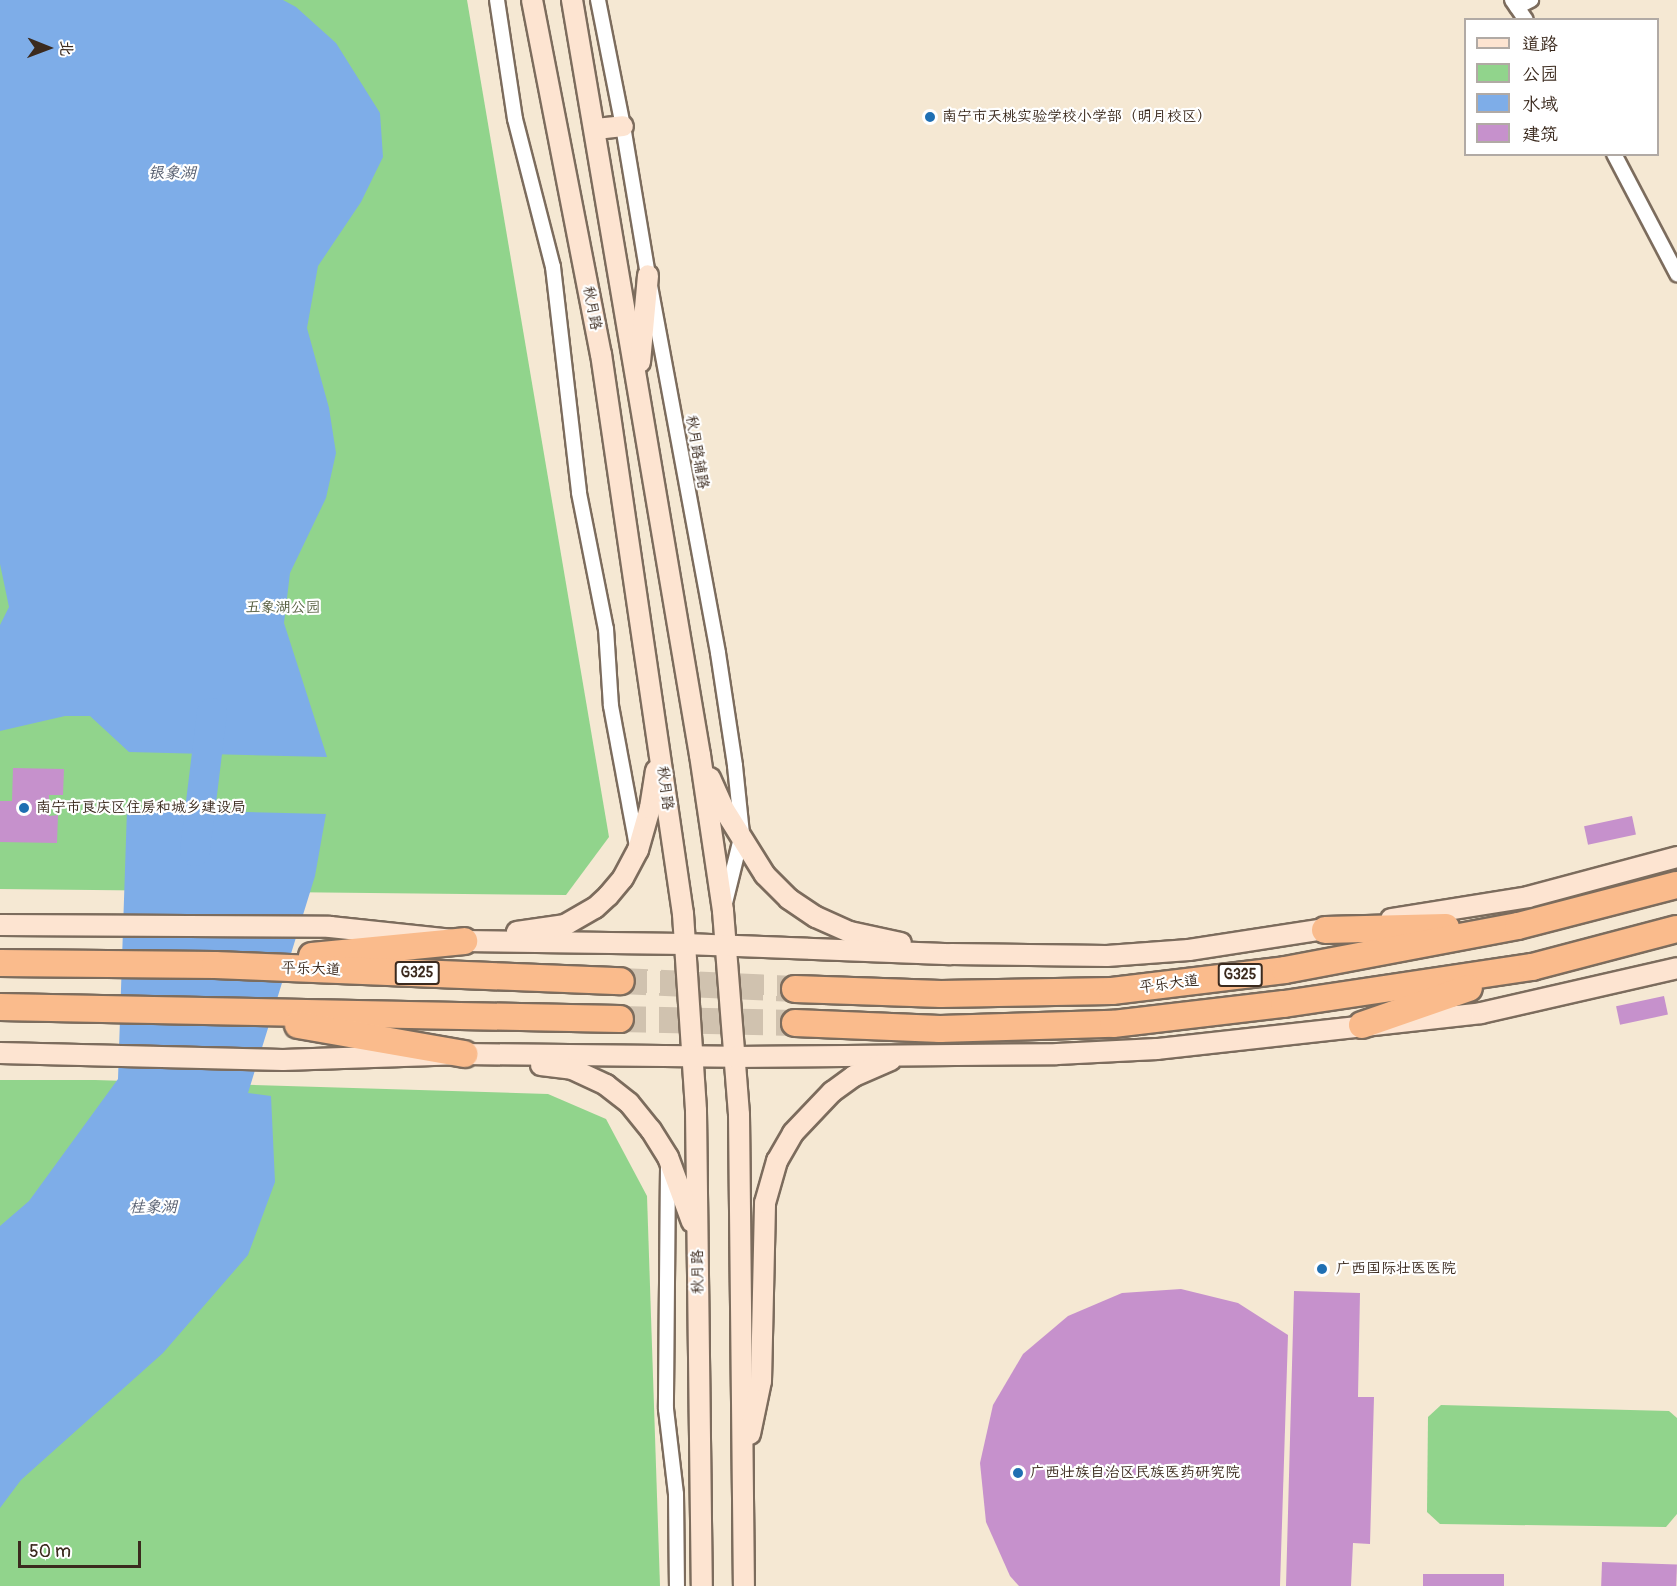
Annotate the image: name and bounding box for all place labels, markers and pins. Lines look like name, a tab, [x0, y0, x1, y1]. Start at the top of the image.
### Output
place label: 南宁市天桃实验学校小学部（明月校区）	[942, 108, 1212, 126]
marker: 南宁市天桃实验学校小学部（明月校区）	[923, 110, 937, 124]
place label: 南宁市良庆区住房和城乡建设局	[36, 799, 246, 817]
marker: 南宁市良庆区住房和城乡建设局	[17, 801, 31, 815]
marker: 广西国际壮医医院	[1313, 1260, 1331, 1278]
place label: 广西国际壮医医院	[1336, 1260, 1456, 1278]
place label: 广西壮族自治区民族医药研究院	[1030, 1464, 1240, 1482]
marker: 广西壮族自治区民族医药研究院	[1011, 1466, 1025, 1480]

